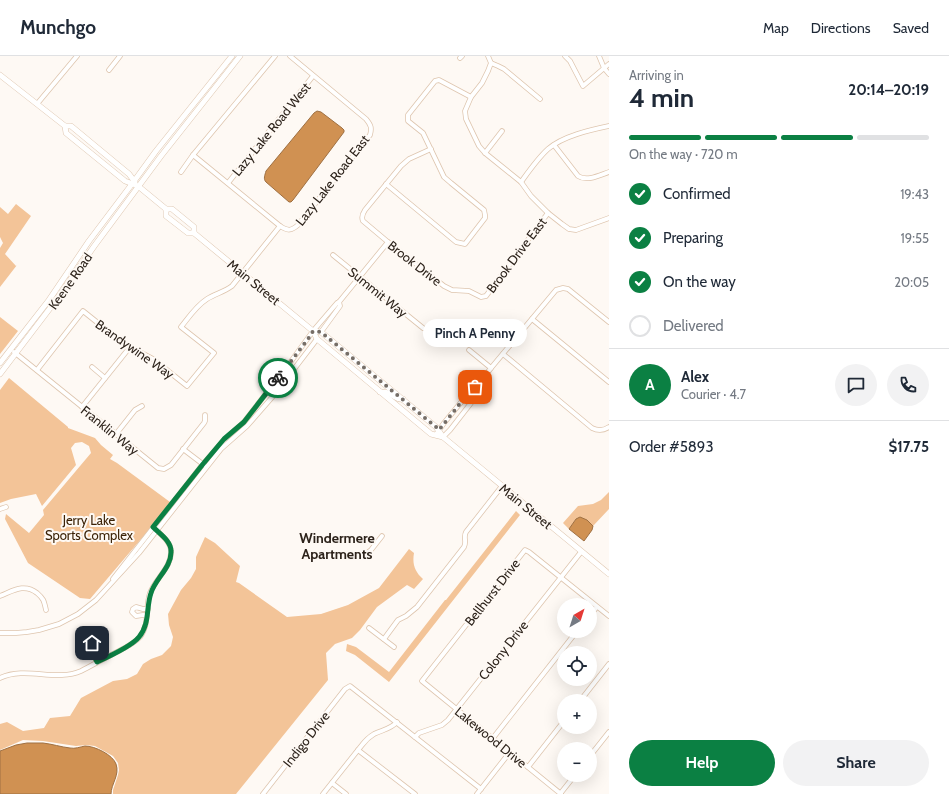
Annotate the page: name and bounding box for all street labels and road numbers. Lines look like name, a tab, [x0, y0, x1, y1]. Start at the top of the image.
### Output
street label: Lazy Lake Road West	[228, 79, 314, 179]
street label: Lazy Lake Road East	[292, 131, 373, 228]
street label: Brook Drive East	[483, 214, 550, 296]
street label: Brook Drive	[385, 237, 445, 289]
street label: Keene Road	[45, 250, 95, 312]
street label: Main Street	[224, 256, 284, 308]
street label: Summit Way	[345, 263, 411, 321]
street label: Brandywine Way	[93, 316, 178, 382]
street label: Franklin Way	[78, 402, 143, 458]
street label: Main Street	[496, 480, 556, 532]
street label: Bellhurst Drive	[461, 555, 523, 629]
street label: Colony Drive	[475, 617, 531, 683]
street label: Lakewood Drive	[452, 703, 530, 771]
street label: Indigo Drive	[279, 708, 333, 770]

